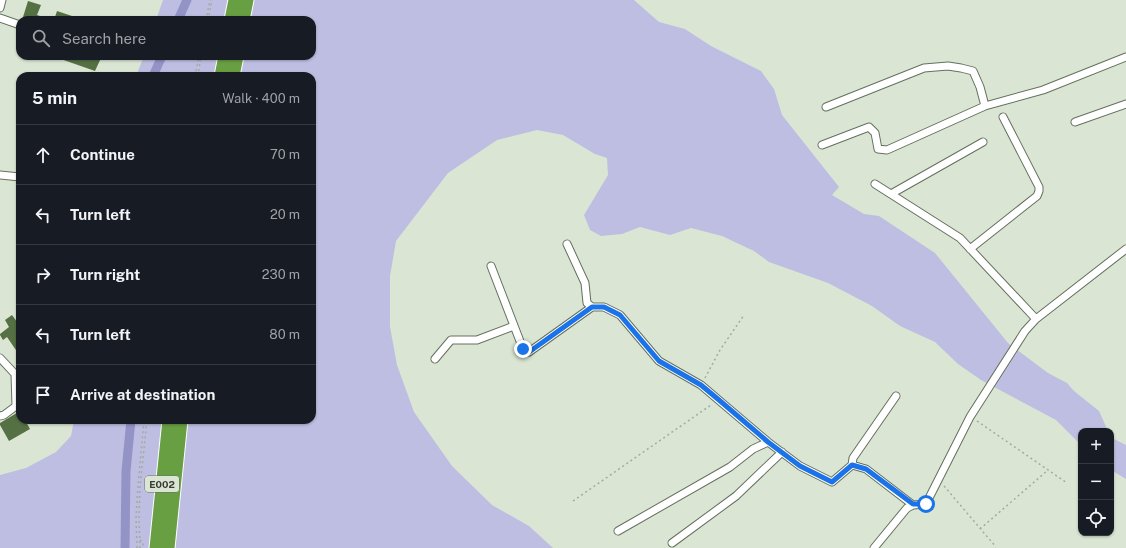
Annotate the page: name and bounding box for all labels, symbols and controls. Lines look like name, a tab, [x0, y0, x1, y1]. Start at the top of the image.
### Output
search box	[16, 16, 316, 60]
icon: search	[30, 27, 52, 49]
text: Search here	[62, 30, 146, 47]
text: 5 min	[32, 88, 77, 108]
text: Walk · 400 m	[222, 91, 300, 106]
icon: ahead	[32, 144, 54, 166]
text: Continue	[70, 146, 135, 163]
text: 70 m	[270, 147, 300, 162]
icon: left	[32, 204, 54, 226]
text: Turn left	[70, 206, 131, 223]
text: 20 m	[270, 207, 300, 222]
icon: right	[32, 264, 54, 286]
text: Turn right	[70, 266, 140, 283]
text: 230 m	[262, 267, 300, 282]
icon: left	[32, 324, 54, 346]
text: Turn left	[70, 326, 131, 343]
text: 80 m	[269, 327, 300, 342]
route end	[514, 340, 532, 358]
icon: arrive	[32, 384, 54, 406]
text: Arrive at destination	[70, 386, 215, 403]
map controls	[1078, 428, 1114, 536]
button: +	[1078, 428, 1114, 464]
button: −	[1078, 464, 1114, 500]
road number: E002	[145, 476, 179, 492]
route start	[917, 495, 935, 513]
button: locate	[1078, 500, 1114, 536]

